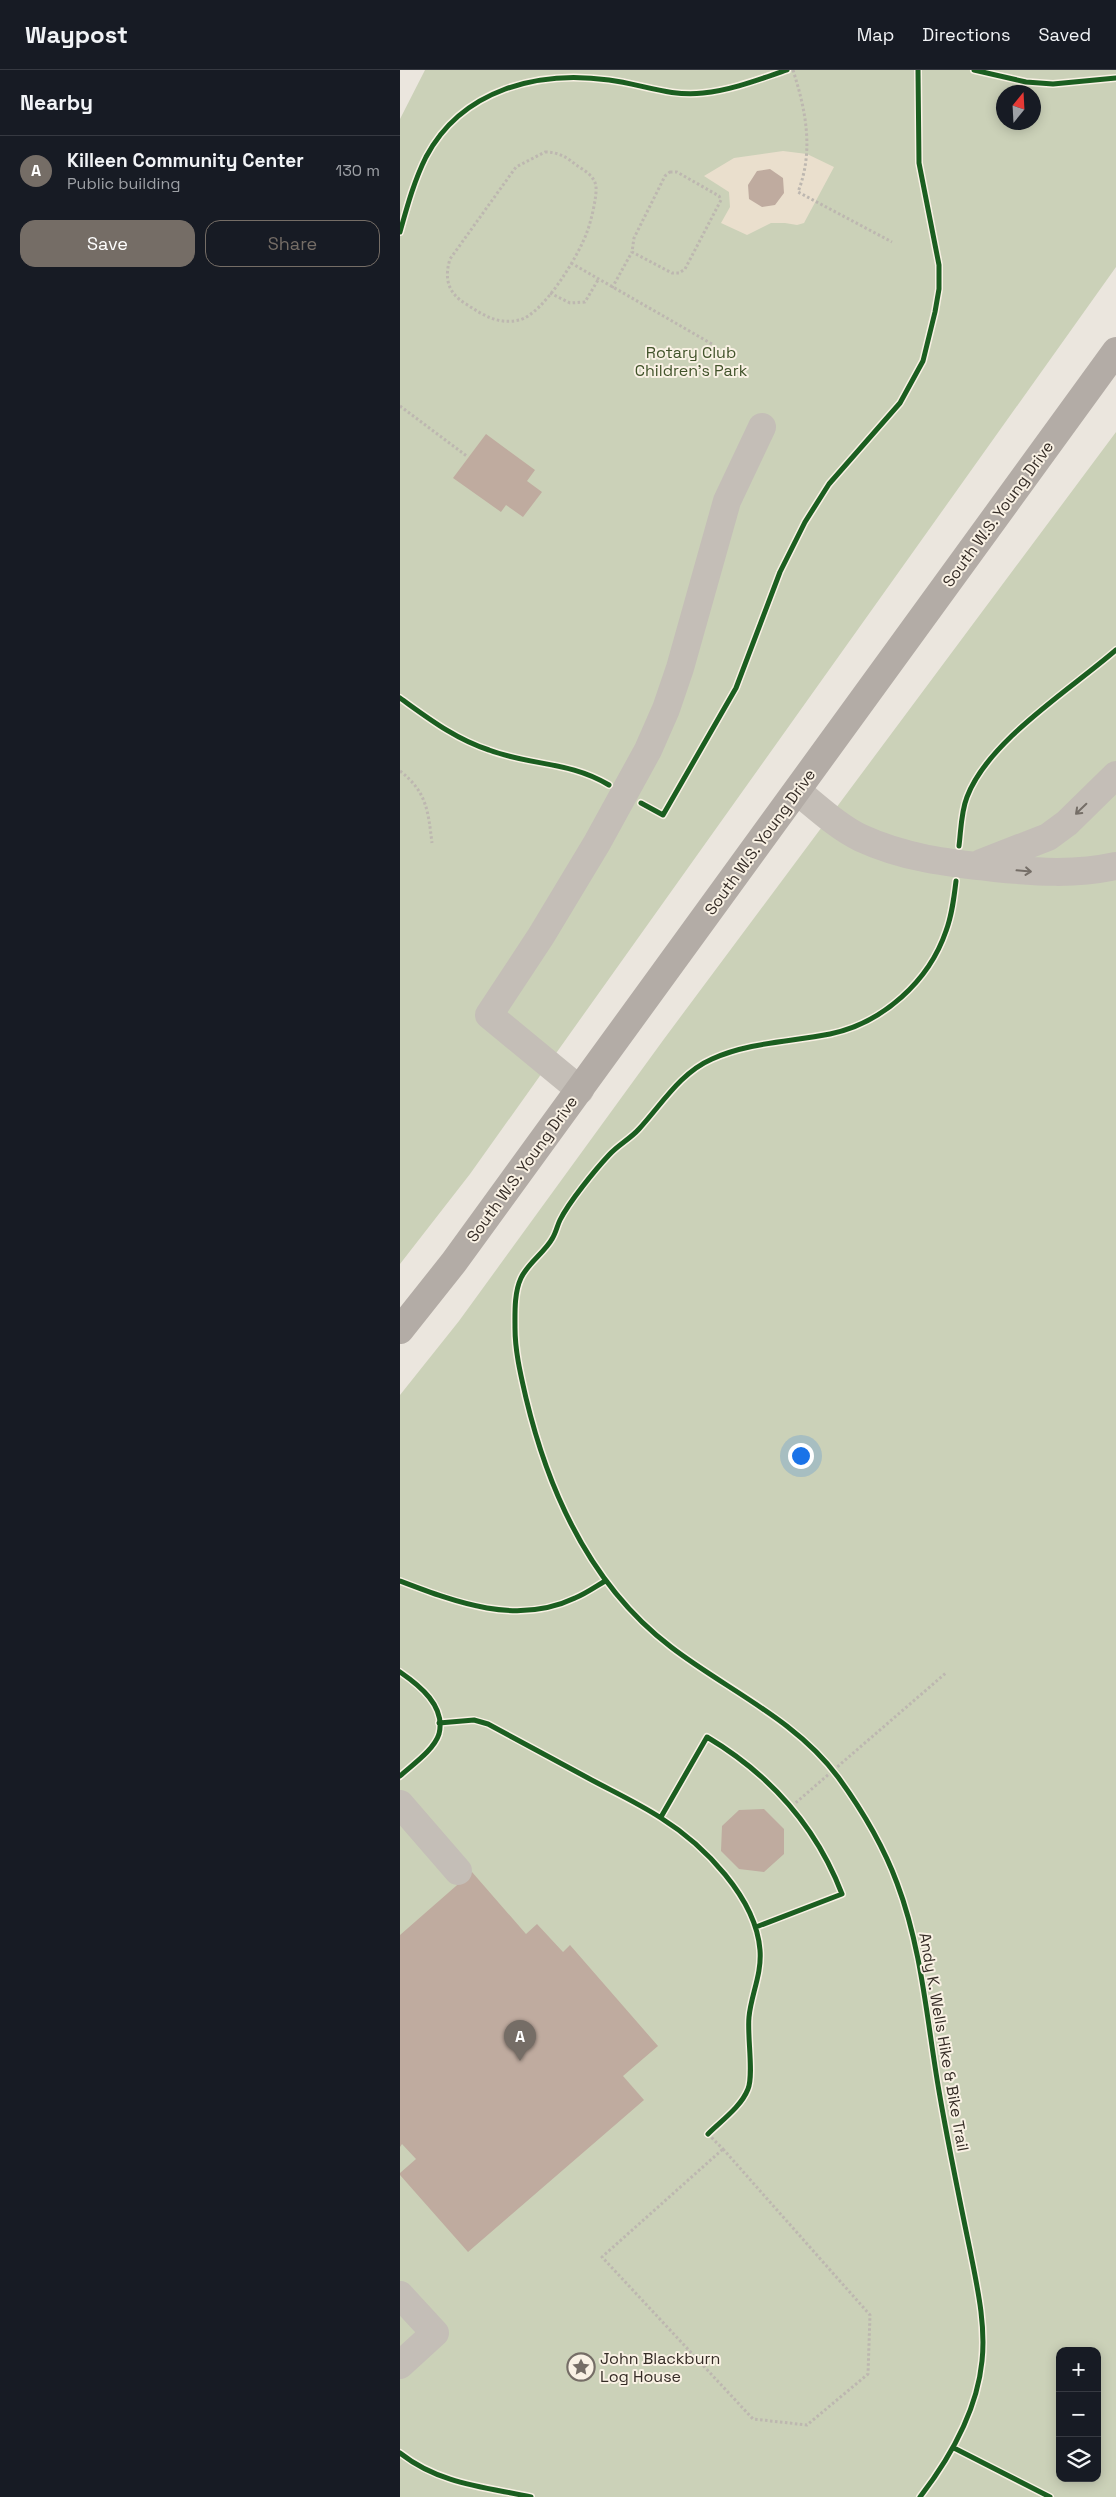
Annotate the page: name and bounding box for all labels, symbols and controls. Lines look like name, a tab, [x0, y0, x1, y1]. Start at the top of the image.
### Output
text: Waypost	[25, 19, 128, 50]
text: Map	[857, 23, 894, 46]
text: Directions	[922, 23, 1011, 46]
text: Saved	[1039, 23, 1091, 46]
north arrow	[996, 85, 1041, 130]
text: Nearby	[20, 89, 93, 116]
text: Killeen Community Center	[67, 148, 304, 173]
text: A	[31, 160, 41, 181]
text: 130 m	[336, 160, 380, 181]
text: Public building	[67, 173, 180, 194]
button: Save	[20, 220, 195, 267]
button: Share	[205, 220, 380, 267]
park label: Rotary Club Children's Park	[635, 342, 748, 381]
street label: South W.S. Young Drive	[938, 437, 1058, 591]
street label: South W.S. Young Drive	[700, 765, 820, 919]
one-way arrow	[1076, 803, 1088, 815]
one-way arrow	[1016, 866, 1032, 875]
street label: South W.S. Young Drive	[462, 1092, 582, 1246]
your location	[788, 1443, 814, 1469]
street label: Andy K. Wells Hike & Bike Trail	[914, 1931, 974, 2153]
pin: A	[504, 2020, 536, 2061]
map controls	[1056, 2347, 1101, 2482]
button: +	[1056, 2347, 1101, 2392]
place label: John Blackburn Log House	[600, 2348, 720, 2387]
place icon: John Blackburn Log House	[566, 2352, 596, 2382]
button: −	[1056, 2392, 1101, 2437]
button: layers	[1056, 2437, 1101, 2482]

